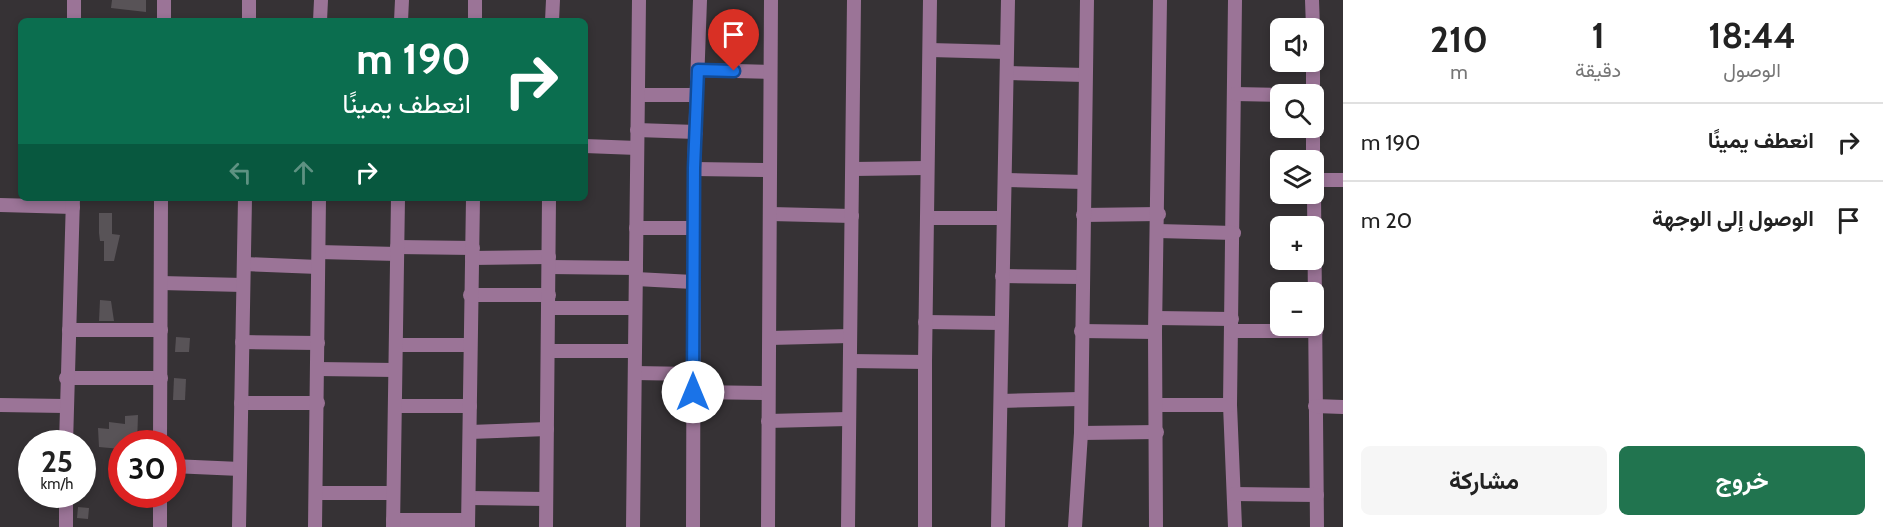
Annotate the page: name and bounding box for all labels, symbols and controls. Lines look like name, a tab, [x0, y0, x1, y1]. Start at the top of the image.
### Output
pin	[708, 9, 759, 71]
text: 1	[1591, 13, 1605, 57]
text: 18:44	[1708, 13, 1796, 57]
text: 210	[1430, 17, 1488, 61]
icon: arrive	[717, 18, 750, 51]
map controls	[1270, 18, 1324, 336]
button: sound	[1270, 18, 1324, 72]
text: 190 m	[356, 33, 471, 85]
icon: right	[492, 42, 570, 120]
text: دقيقة	[1575, 58, 1621, 82]
text: الوصول	[1723, 58, 1781, 82]
text: m	[1450, 60, 1468, 84]
button: search	[1270, 84, 1324, 138]
text: انعطف يمينًا	[342, 87, 471, 120]
icon: right	[1832, 126, 1865, 159]
text: انعطف يمينًا	[1708, 127, 1814, 154]
text: 190 m	[1361, 129, 1420, 156]
button: layers	[1270, 150, 1324, 204]
icon: left	[224, 156, 257, 189]
icon: ahead	[287, 156, 320, 189]
icon: right	[350, 156, 383, 189]
icon: arrive	[1832, 204, 1865, 237]
text: الوصول إلى الوجهة	[1652, 205, 1814, 232]
text: 20 m	[1361, 207, 1412, 234]
button: +	[1270, 216, 1324, 270]
button: −	[1270, 282, 1324, 336]
position arrow	[661, 360, 725, 424]
speed limit sign: 30	[108, 430, 186, 508]
text: 25	[41, 443, 73, 480]
button: مشاركة	[1361, 446, 1607, 515]
button: خروج	[1619, 446, 1865, 515]
text: km/h	[41, 475, 73, 493]

